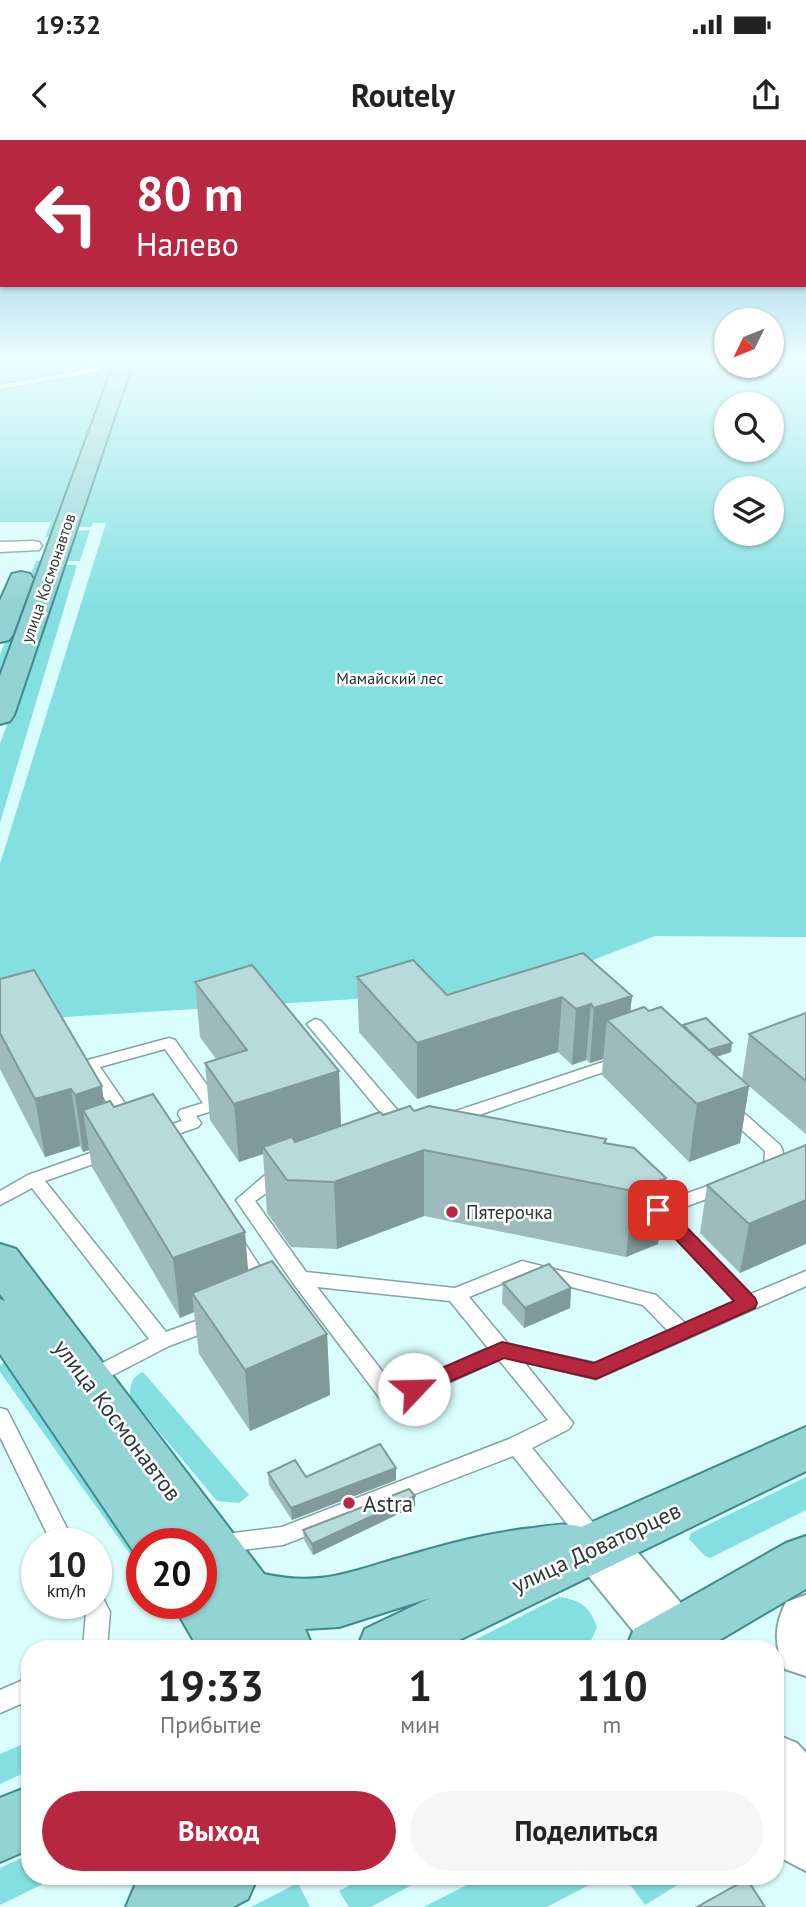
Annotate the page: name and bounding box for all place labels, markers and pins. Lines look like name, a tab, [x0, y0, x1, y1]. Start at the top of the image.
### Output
pin	[628, 1180, 688, 1240]
place label: Пятерочка	[466, 1200, 553, 1224]
marker: Пятерочка	[444, 1204, 460, 1220]
place label: Astra	[363, 1489, 413, 1518]
marker: Astra	[341, 1495, 357, 1511]

